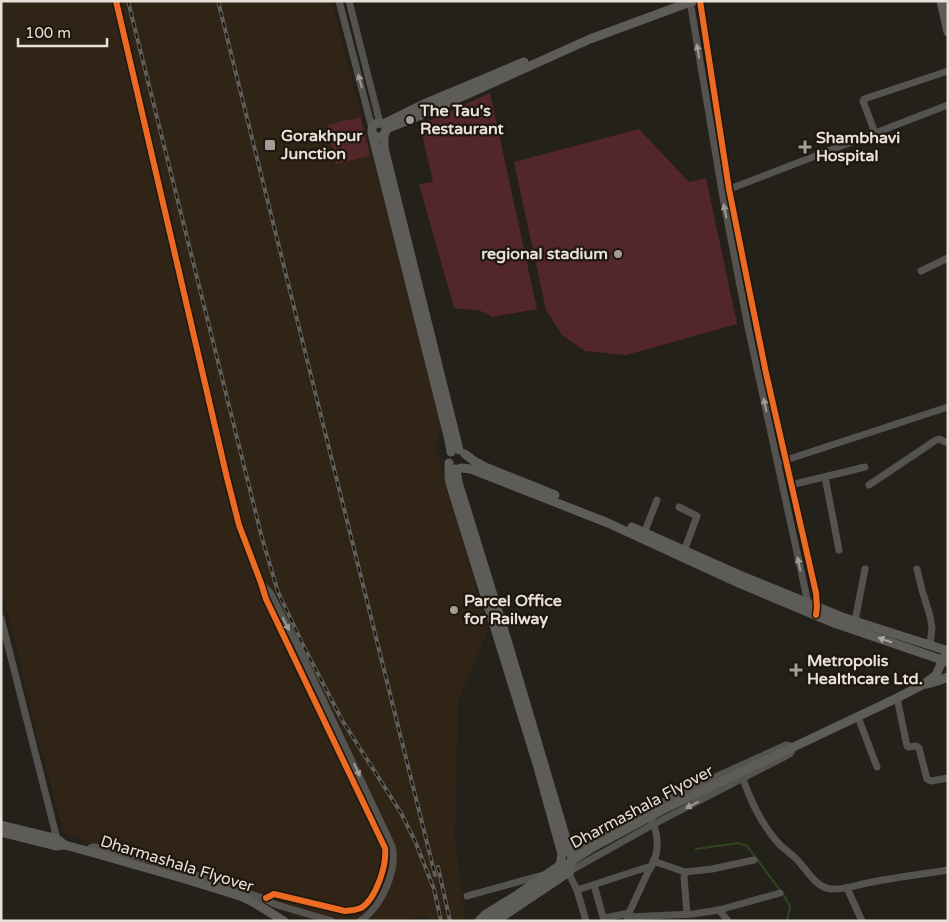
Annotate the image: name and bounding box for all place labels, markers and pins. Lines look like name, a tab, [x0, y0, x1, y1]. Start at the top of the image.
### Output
place label: The Tau's Restaurant	[419, 101, 505, 139]
marker: The Tau's Restaurant	[404, 114, 416, 126]
place label: Gorakhpur Junction	[280, 126, 363, 164]
place label: Shambhavi Hospital	[816, 128, 900, 166]
marker: Gorakhpur Junction	[263, 138, 277, 152]
marker: Shambhavi Hospital	[798, 140, 812, 154]
place label: regional stadium	[481, 244, 608, 264]
marker: regional stadium	[612, 248, 624, 260]
place label: Parcel Office for Railway	[463, 591, 562, 629]
marker: Parcel Office for Railway	[448, 604, 460, 616]
place label: Metropolis Healthcare Ltd.	[807, 651, 923, 689]
marker: Metropolis Healthcare Ltd.	[789, 663, 803, 677]

